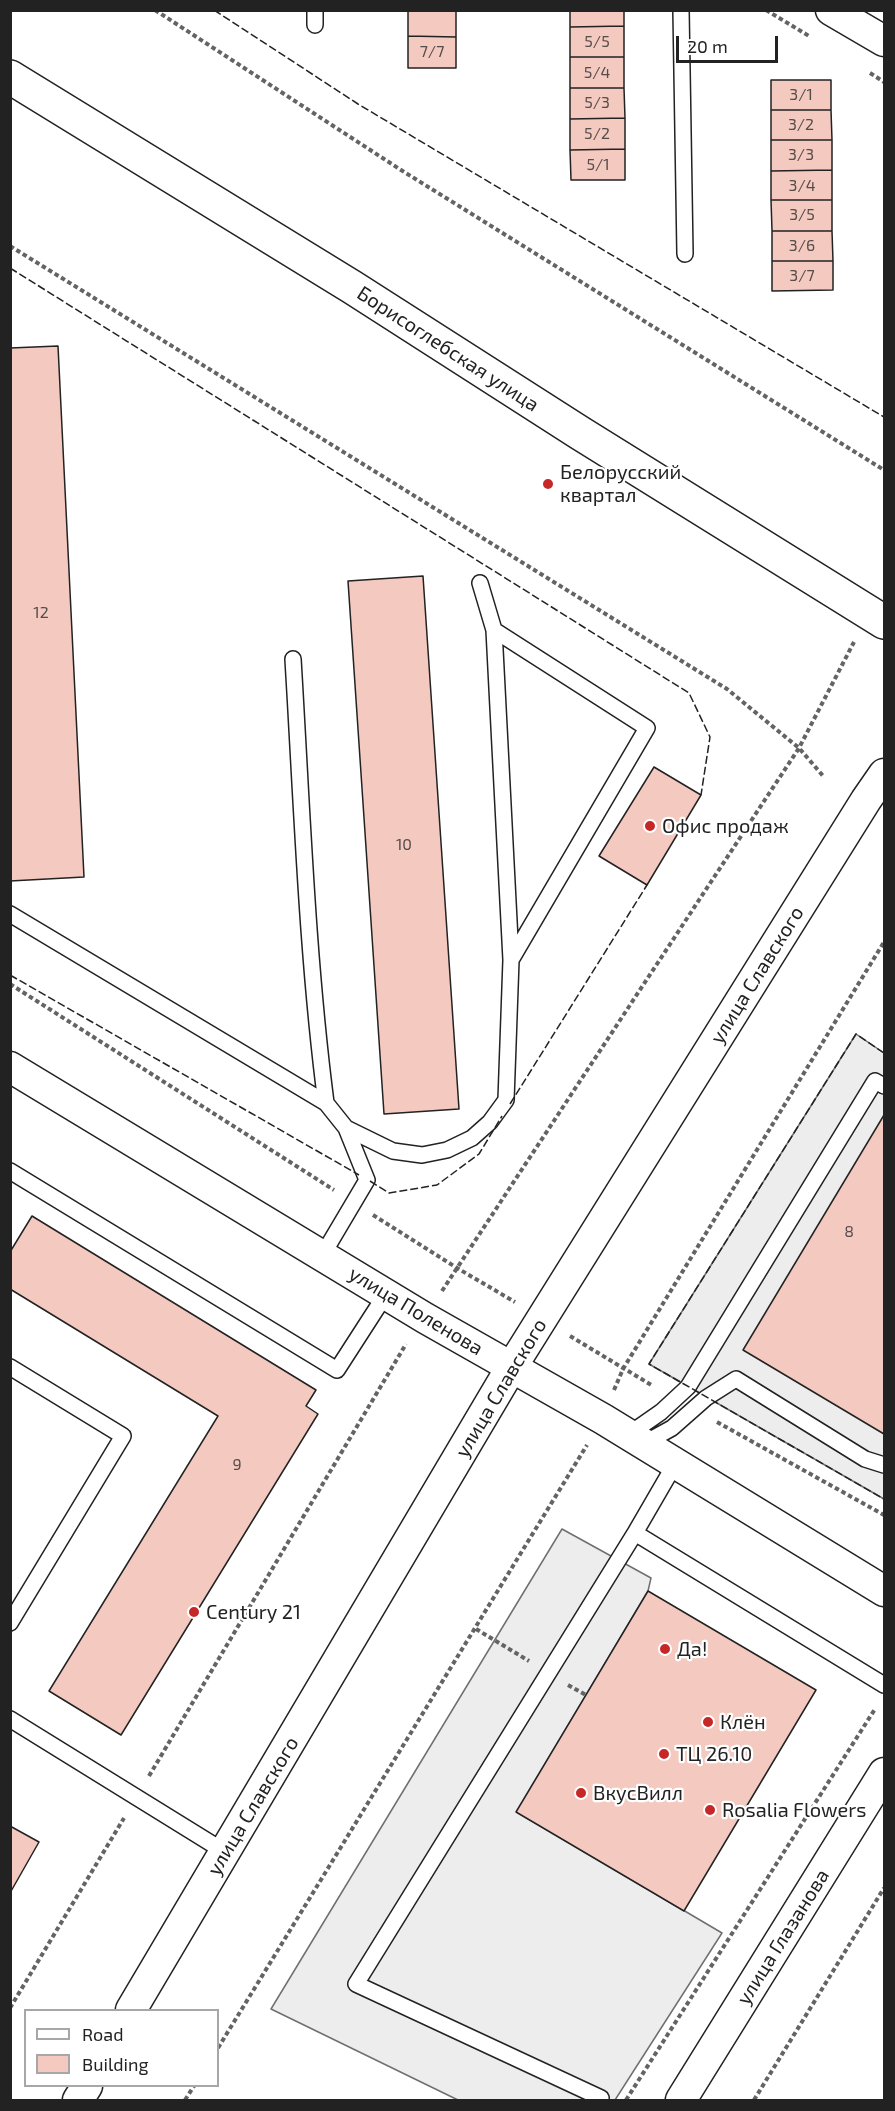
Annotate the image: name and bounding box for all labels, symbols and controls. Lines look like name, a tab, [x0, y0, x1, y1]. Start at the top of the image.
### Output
scale bar	[679, 24, 781, 62]
house number: 5/5	[584, 32, 610, 52]
text: 20 m	[687, 35, 728, 57]
house number: 7/7	[420, 42, 444, 62]
house number: 5/4	[584, 63, 610, 83]
house number: 3/1	[789, 85, 813, 105]
house number: 5/3	[584, 93, 610, 113]
house number: 3/2	[788, 115, 814, 135]
house number: 5/2	[584, 124, 610, 144]
house number: 3/3	[788, 145, 814, 165]
house number: 5/1	[586, 155, 610, 175]
house number: 3/4	[788, 176, 816, 196]
house number: 3/5	[789, 205, 815, 225]
house number: 3/6	[789, 236, 815, 256]
house number: 3/7	[789, 266, 815, 286]
street label: Борисоглебская улица	[353, 281, 543, 417]
place label: Белорусский квартал	[560, 460, 681, 507]
marker: Белорусский квартал	[541, 477, 555, 491]
house number: 12	[33, 603, 49, 623]
place label: Офис продаж	[662, 814, 789, 838]
marker: Офис продаж	[643, 819, 657, 833]
house number: 10	[396, 835, 412, 855]
street label: улица Славского	[705, 902, 809, 1048]
house number: 8	[844, 1222, 854, 1242]
street label: улица Поленова	[345, 1262, 487, 1360]
street label: улица Славского	[450, 1314, 552, 1462]
house number: 9	[232, 1455, 242, 1475]
place label: Century 21	[206, 1600, 301, 1624]
marker: Century 21	[187, 1605, 201, 1619]
place label: Да!	[677, 1637, 707, 1661]
marker: Да!	[658, 1642, 672, 1656]
place label: Клён	[720, 1710, 766, 1734]
marker: Клён	[701, 1715, 715, 1729]
street label: улица Славского	[202, 1732, 304, 1880]
place label: ТЦ 26.10	[676, 1742, 752, 1766]
marker: ТЦ 26.10	[657, 1747, 671, 1761]
place label: ВкусВилл	[593, 1781, 683, 1805]
marker: ВкусВилл	[574, 1786, 588, 1800]
place label: Rosalia Flowers	[722, 1798, 866, 1822]
marker: Rosalia Flowers	[703, 1803, 717, 1817]
street label: улица Глазанова	[732, 1865, 834, 2009]
legend	[24, 2009, 219, 2087]
text: Road	[82, 2023, 123, 2045]
text: Building	[82, 2053, 149, 2075]

